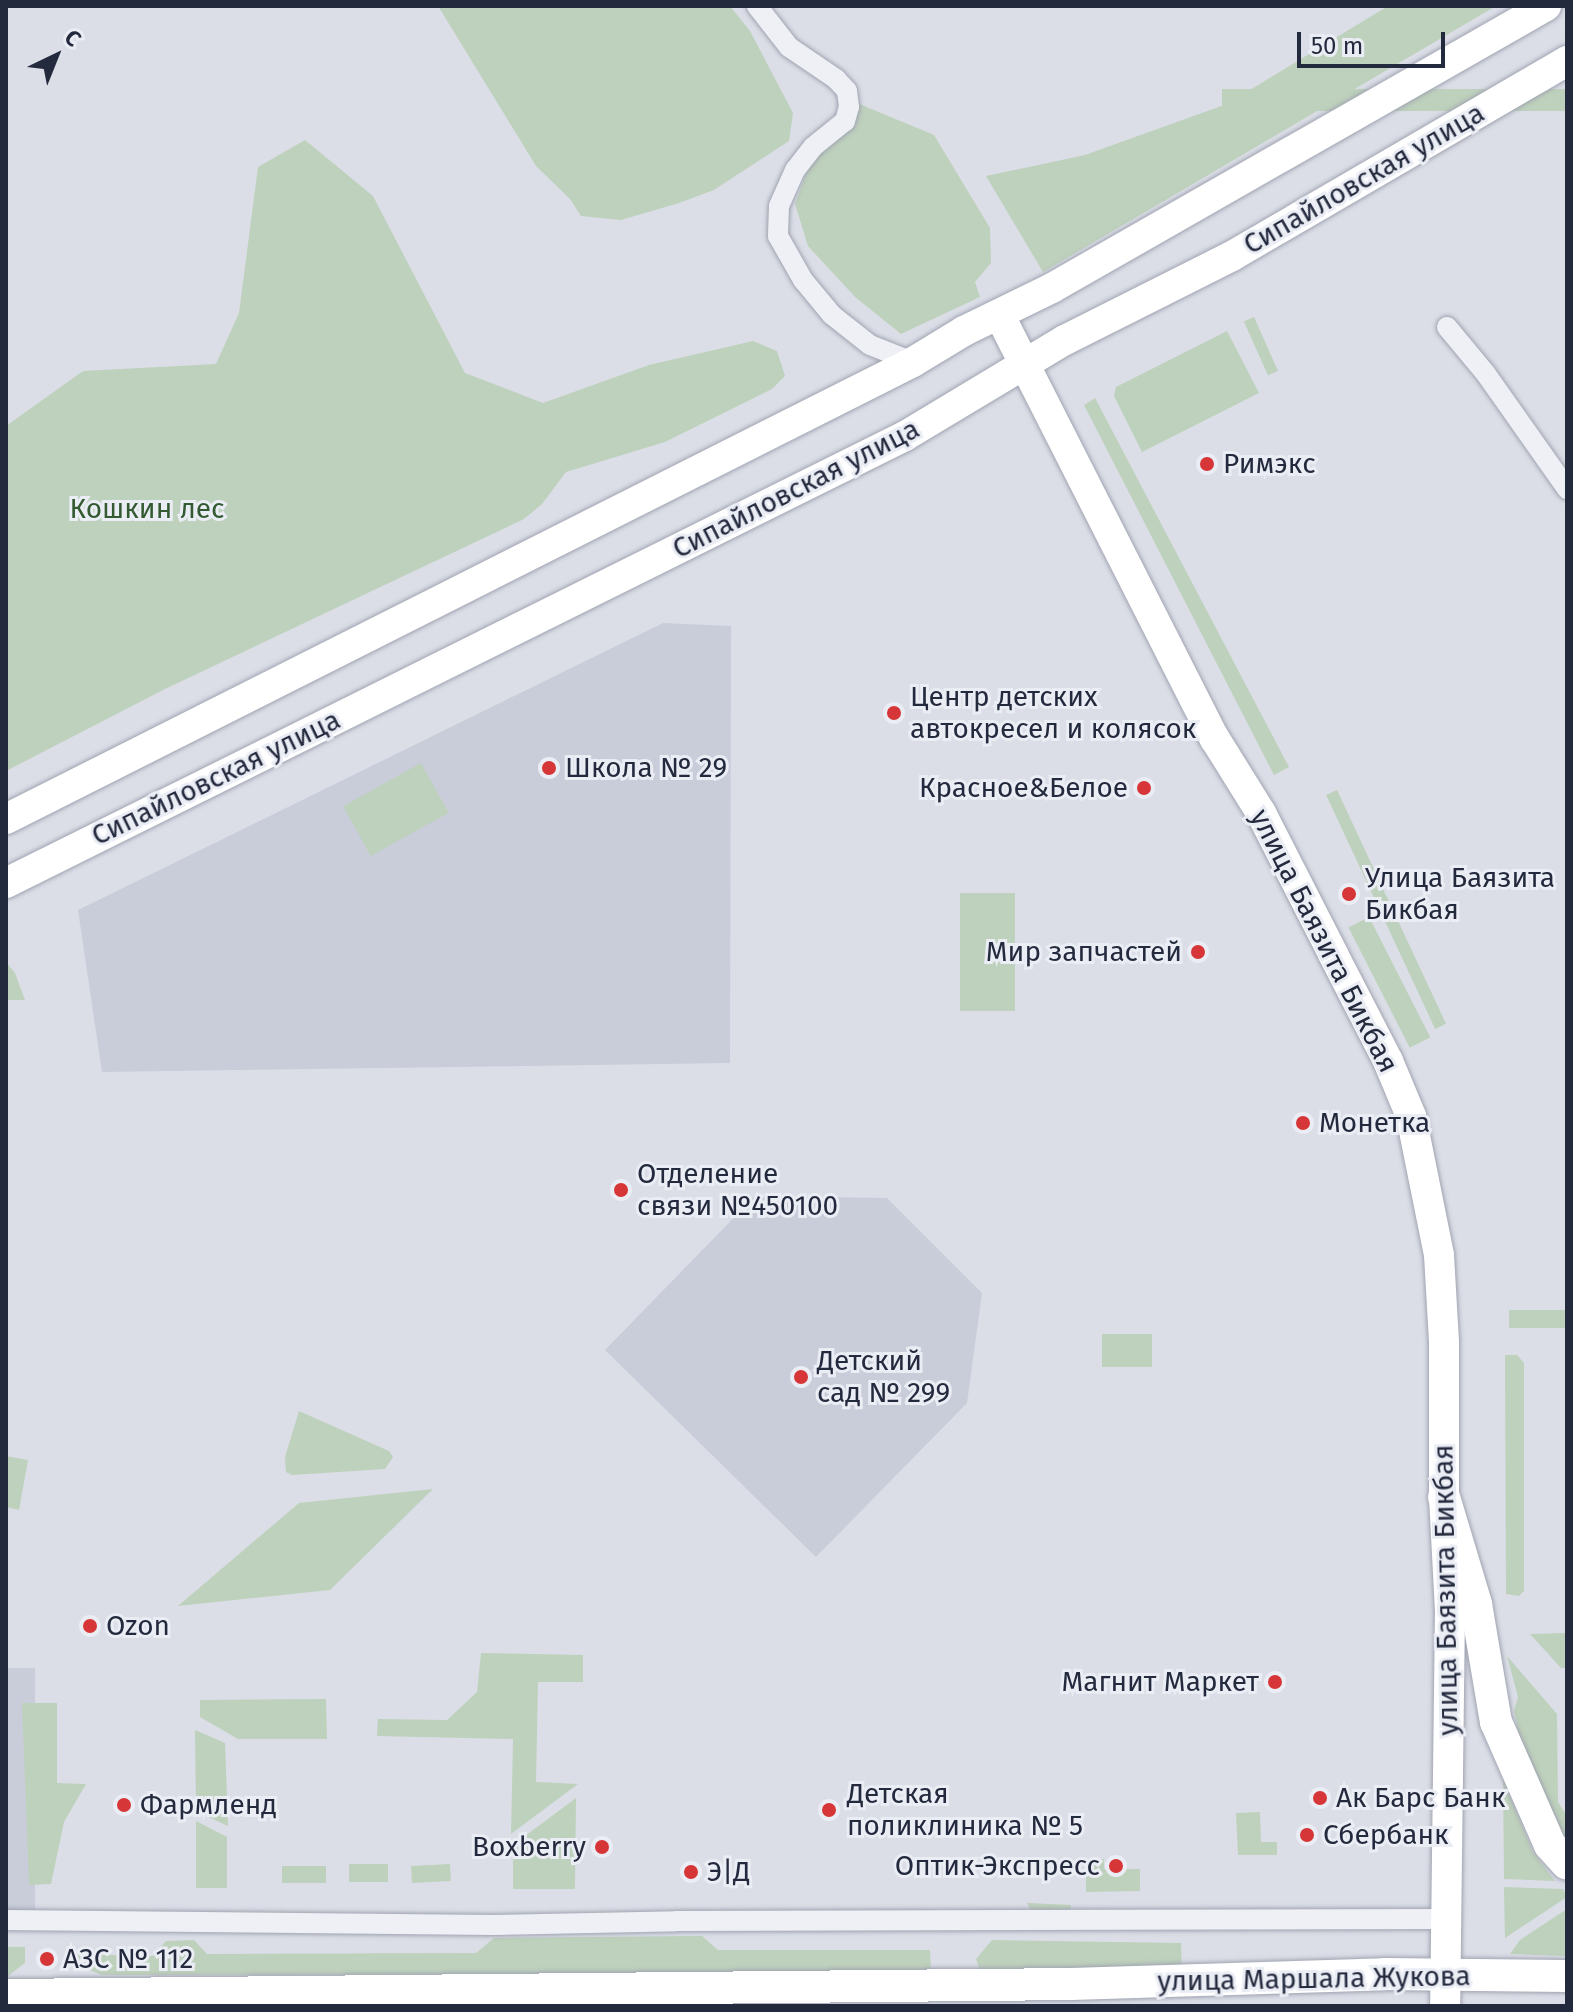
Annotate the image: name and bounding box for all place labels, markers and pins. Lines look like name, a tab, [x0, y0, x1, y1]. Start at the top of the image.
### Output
place label: Римэкс	[1223, 447, 1316, 481]
marker: Римэкс	[1198, 455, 1216, 473]
place label: Центр детских автокресел и колясок	[910, 680, 1196, 746]
marker: Центр детских автокресел и колясок	[885, 704, 903, 722]
place label: Школа № 29	[565, 751, 727, 785]
marker: Школа № 29	[540, 759, 558, 777]
place label: Красное&Белое	[919, 771, 1128, 805]
marker: Красное&Белое	[1135, 779, 1153, 797]
place label: Улица Баязита Бикбая	[1365, 861, 1555, 927]
marker: Улица Баязита Бикбая	[1340, 885, 1358, 903]
place label: Мир запчастей	[986, 935, 1182, 969]
marker: Мир запчастей	[1189, 943, 1207, 961]
place label: Монетка	[1319, 1106, 1430, 1140]
marker: Монетка	[1294, 1114, 1312, 1132]
place label: Отделение связи №450100	[637, 1157, 838, 1223]
marker: Отделение связи №450100	[612, 1181, 630, 1199]
place label: Детский сад № 299	[817, 1344, 950, 1410]
marker: Детский сад № 299	[792, 1368, 810, 1386]
place label: Ozon	[106, 1609, 170, 1643]
marker: Ozon	[81, 1617, 99, 1635]
place label: Магнит Маркет	[1061, 1665, 1259, 1699]
marker: Магнит Маркет	[1266, 1673, 1284, 1691]
place label: Детская поликлиника № 5	[847, 1777, 1083, 1843]
place label: Ак Барс Банк	[1336, 1781, 1505, 1815]
place label: Фармленд	[140, 1788, 277, 1822]
marker: Ак Барс Банк	[1311, 1789, 1329, 1807]
marker: Фармленд	[115, 1796, 133, 1814]
marker: Детская поликлиника № 5	[818, 1799, 840, 1821]
place label: Сбербанк	[1323, 1818, 1449, 1852]
marker: Сбербанк	[1298, 1826, 1316, 1844]
place label: Boxberry	[472, 1830, 586, 1864]
marker: Boxberry	[593, 1838, 611, 1856]
place label: Оптик-Экспресс	[895, 1849, 1100, 1883]
place label: Э|Д	[707, 1855, 750, 1889]
marker: Оптик-Экспресс	[1107, 1857, 1125, 1875]
marker: Э|Д	[682, 1863, 700, 1881]
place label: АЗС № 112	[63, 1942, 193, 1976]
marker: АЗС № 112	[38, 1950, 56, 1968]

